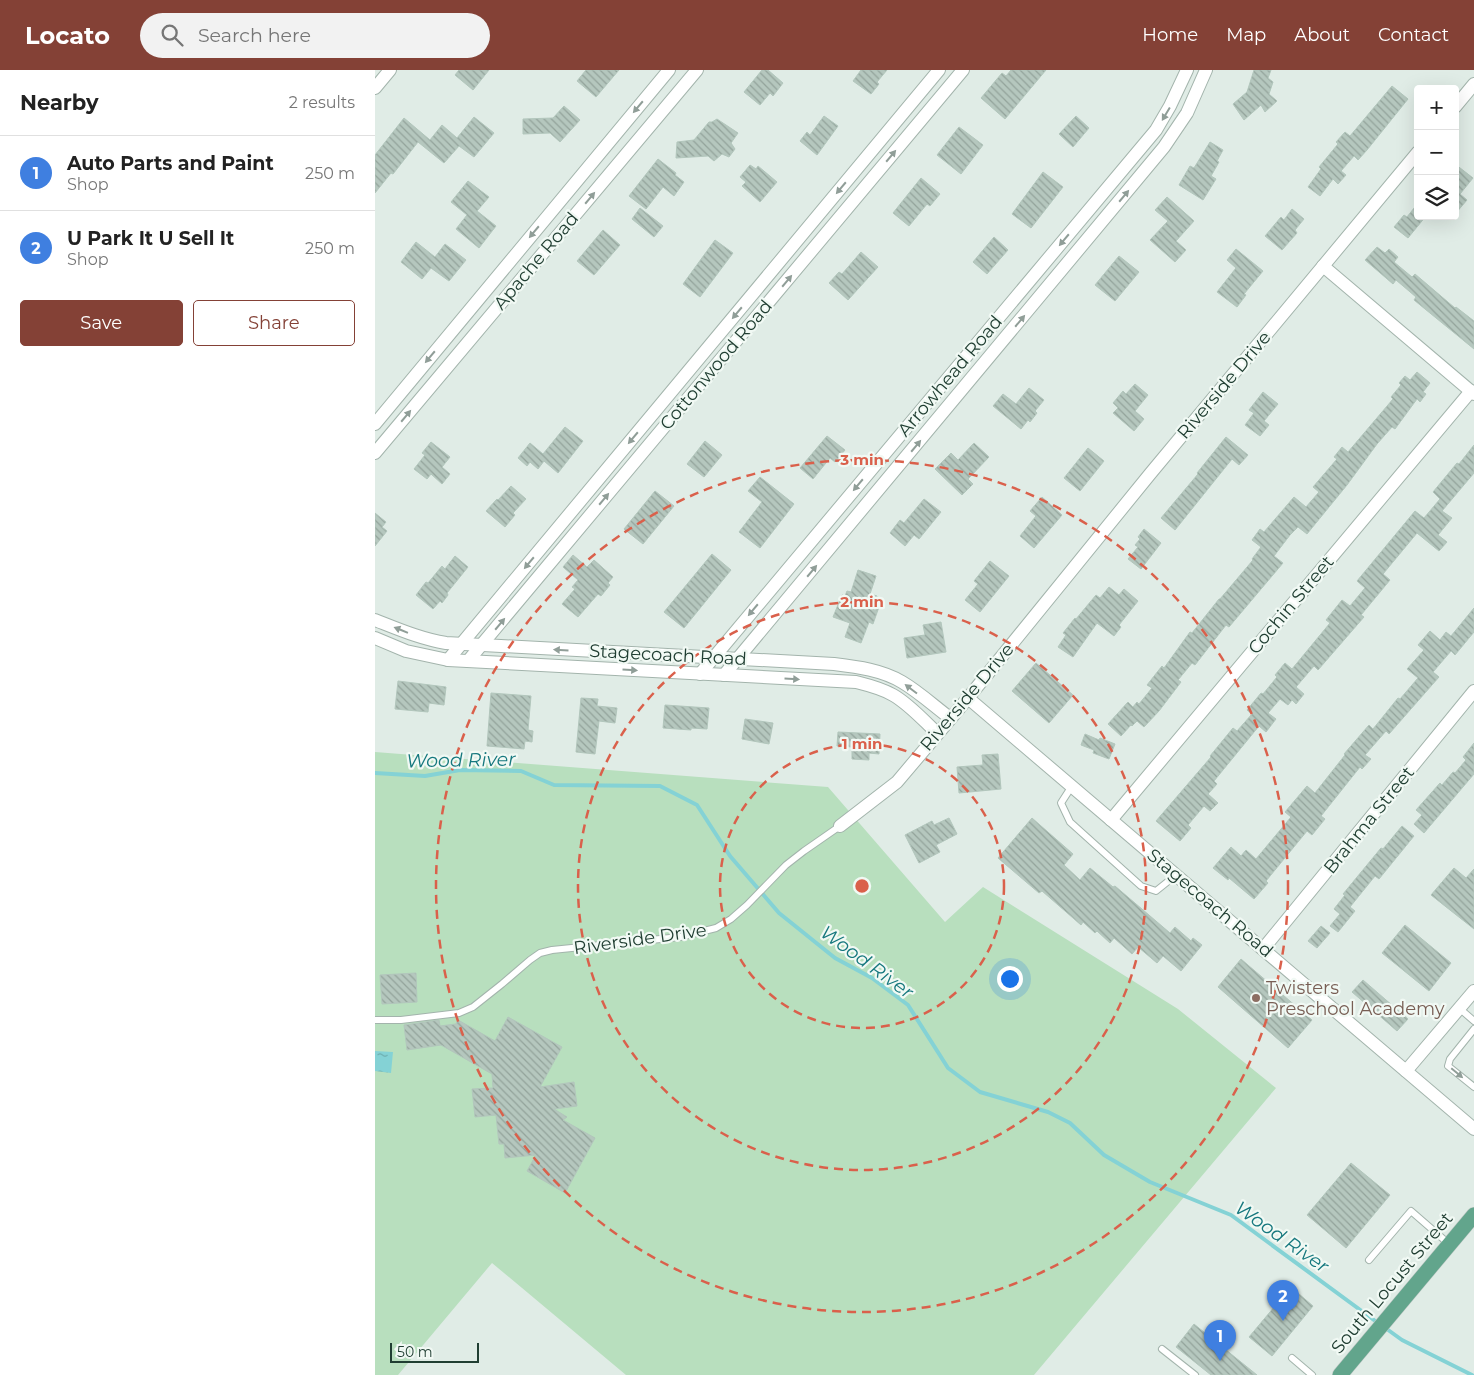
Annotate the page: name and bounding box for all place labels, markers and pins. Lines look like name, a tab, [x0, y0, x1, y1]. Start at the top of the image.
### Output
centre of rings	[853, 877, 871, 895]
place label: Twisters Preschool Academy	[1266, 977, 1445, 1020]
marker: Twisters Preschool Academy	[1250, 992, 1262, 1004]
pin: 2	[1267, 1280, 1299, 1321]
pin: 1	[1204, 1320, 1236, 1361]

